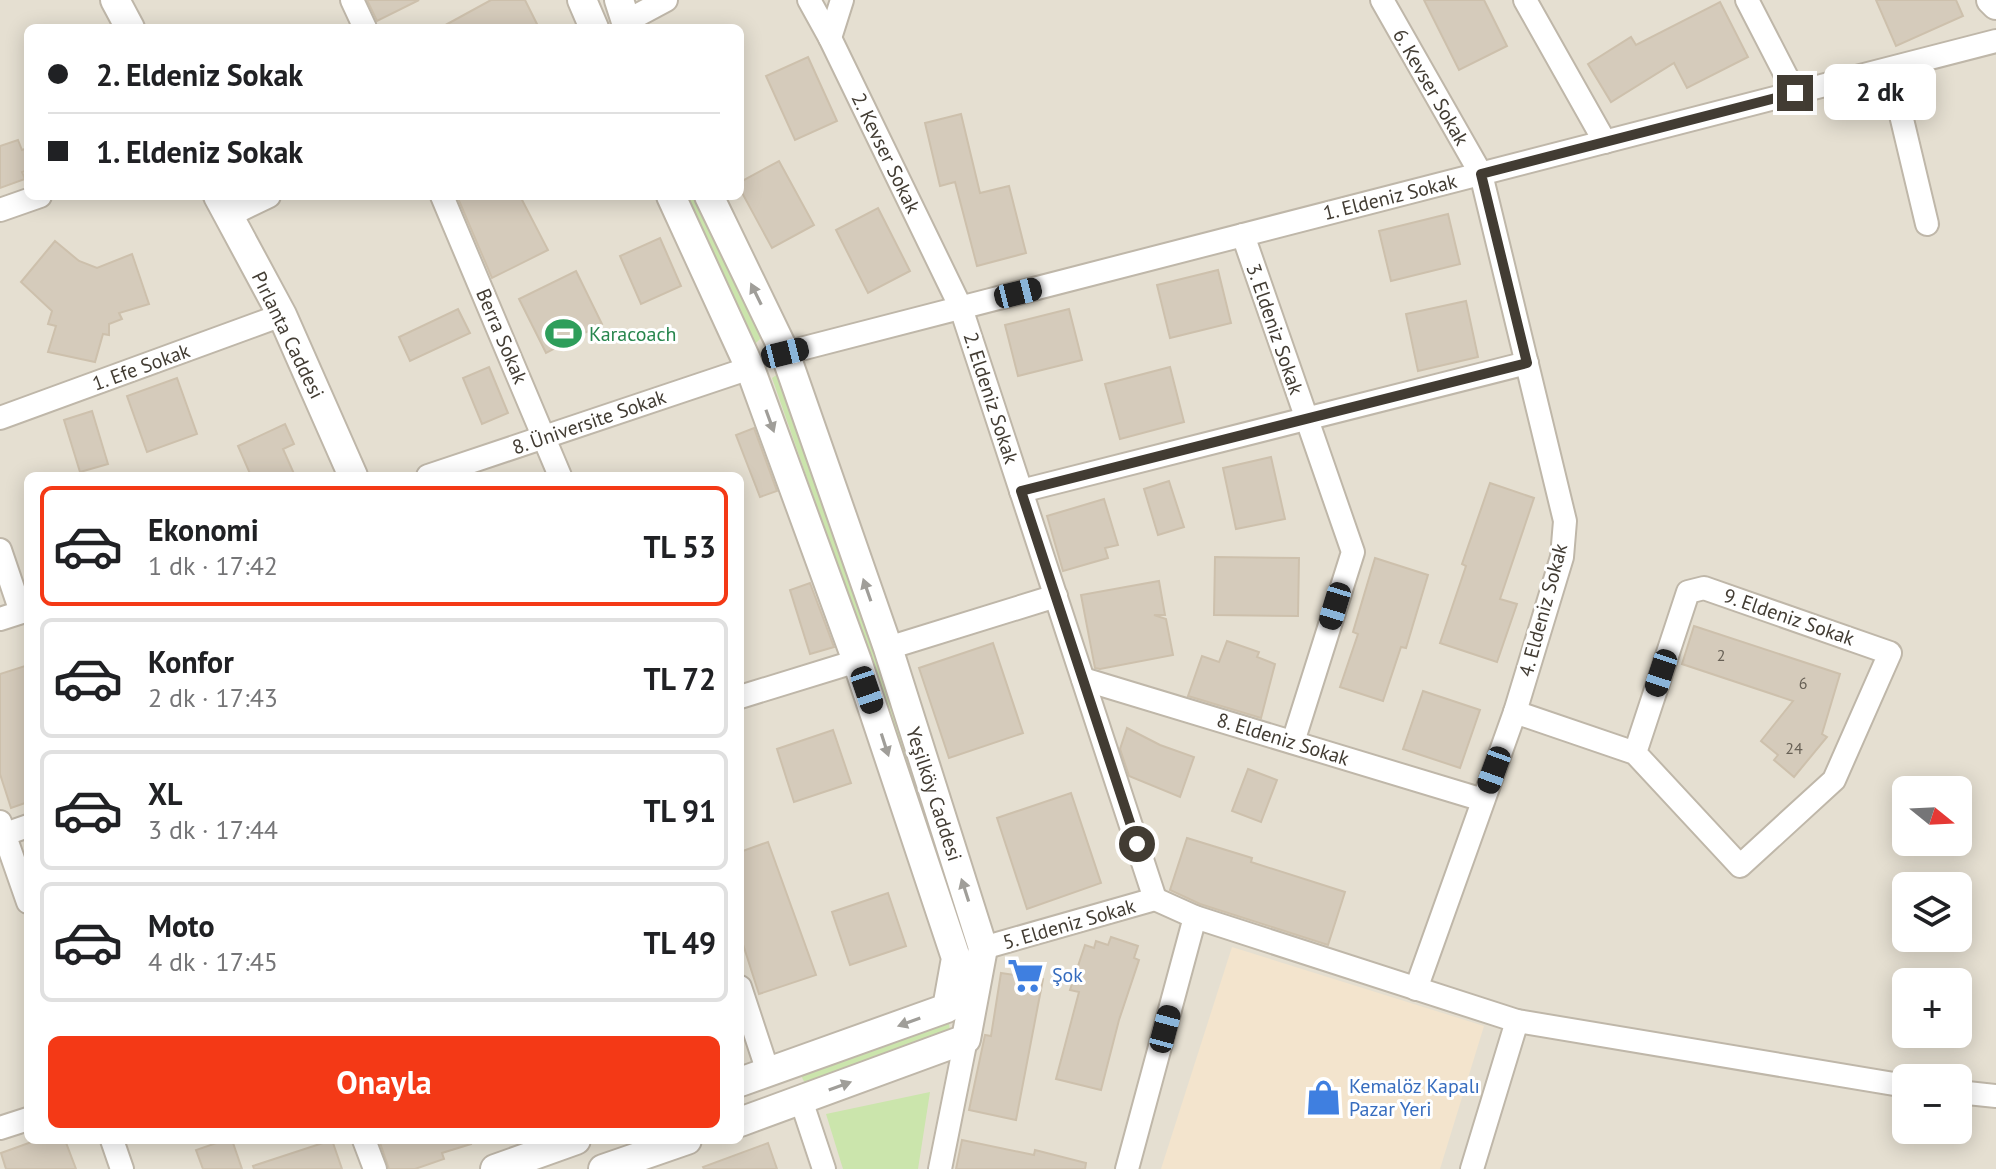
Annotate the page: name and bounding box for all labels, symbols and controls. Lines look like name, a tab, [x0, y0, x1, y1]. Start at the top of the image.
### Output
street label: 6. Kevser Sokak	[1387, 24, 1475, 150]
text: 2. Eldeniz Sokak	[96, 55, 303, 94]
callout: 2 dk	[1823, 65, 1935, 121]
route end	[1777, 75, 1813, 111]
text: 2 dk	[1856, 75, 1904, 108]
street label: 2. Kevser Sokak	[846, 89, 927, 218]
text: 1. Eldeniz Sokak	[96, 132, 303, 171]
street label: 1. Eldeniz Sokak	[1320, 168, 1460, 226]
street label: 3. Eldeniz Sokak	[1240, 260, 1310, 398]
street label: Pırlanta Caddesi	[246, 267, 330, 403]
car	[992, 276, 1044, 310]
one-way arrow	[749, 283, 763, 306]
street label: Berra Sokak	[470, 284, 534, 388]
sports icon: Karacoach	[544, 315, 582, 353]
place label: Karacoach	[589, 321, 676, 347]
street label: 2. Eldeniz Sokak	[957, 329, 1025, 467]
car	[759, 336, 811, 370]
street label: 1. Efe Sokak	[89, 337, 194, 397]
street label: 8. Üniversite Sokak	[509, 383, 670, 460]
one-way arrow	[764, 409, 777, 433]
icon: car	[52, 510, 124, 582]
text: Ekonomi	[148, 510, 259, 549]
text: TL 53	[643, 527, 716, 566]
street label: 4. Eldeniz Sokak	[1513, 540, 1573, 679]
text: 1 dk · 17:42	[148, 549, 278, 582]
one-way arrow	[861, 578, 873, 602]
car	[1317, 580, 1353, 632]
street label: 9. Eldeniz Sokak	[1720, 582, 1858, 652]
icon: car	[52, 642, 124, 714]
text: Konfor	[148, 642, 234, 681]
house number: 2	[1717, 645, 1725, 665]
car	[1642, 646, 1680, 700]
text: TL 72	[643, 659, 716, 698]
car	[848, 663, 886, 717]
house number: 6	[1799, 673, 1807, 693]
text: 2 dk · 17:43	[148, 681, 278, 714]
street label: 8. Eldeniz Sokak	[1214, 707, 1353, 772]
street label: Yeşilköy Caddesi	[900, 724, 968, 864]
one-way arrow	[880, 734, 892, 758]
house number: 24	[1785, 738, 1803, 758]
car	[1475, 743, 1513, 797]
icon: car	[52, 774, 124, 846]
text: XL	[148, 774, 182, 813]
north arrow	[1892, 776, 1972, 856]
map controls	[1892, 776, 1972, 1144]
text: TL 91	[643, 791, 716, 830]
text: 3 dk · 17:44	[148, 813, 278, 846]
route start	[1119, 826, 1155, 862]
button: layers	[1892, 872, 1972, 952]
one-way arrow	[958, 878, 971, 902]
street label: 5. Eldeniz Sokak	[1000, 893, 1139, 955]
icon: car	[52, 906, 124, 978]
text: Moto	[148, 906, 215, 945]
text: TL 49	[643, 923, 716, 962]
text: 4 dk · 17:45	[148, 945, 278, 978]
supermarket icon: Şok	[1007, 956, 1045, 994]
place label: Şok	[1052, 962, 1083, 988]
button: +	[1892, 968, 1972, 1048]
car	[1147, 1003, 1183, 1055]
one-way arrow	[897, 1016, 921, 1029]
button: Onayla	[48, 1036, 720, 1128]
button: −	[1892, 1064, 1972, 1144]
place label: Kemalöz Kapalı Pazar Yeri	[1349, 1073, 1480, 1122]
one-way arrow	[828, 1079, 852, 1092]
shop icon: Kemalöz Kapalı Pazar Yeri	[1304, 1079, 1342, 1117]

